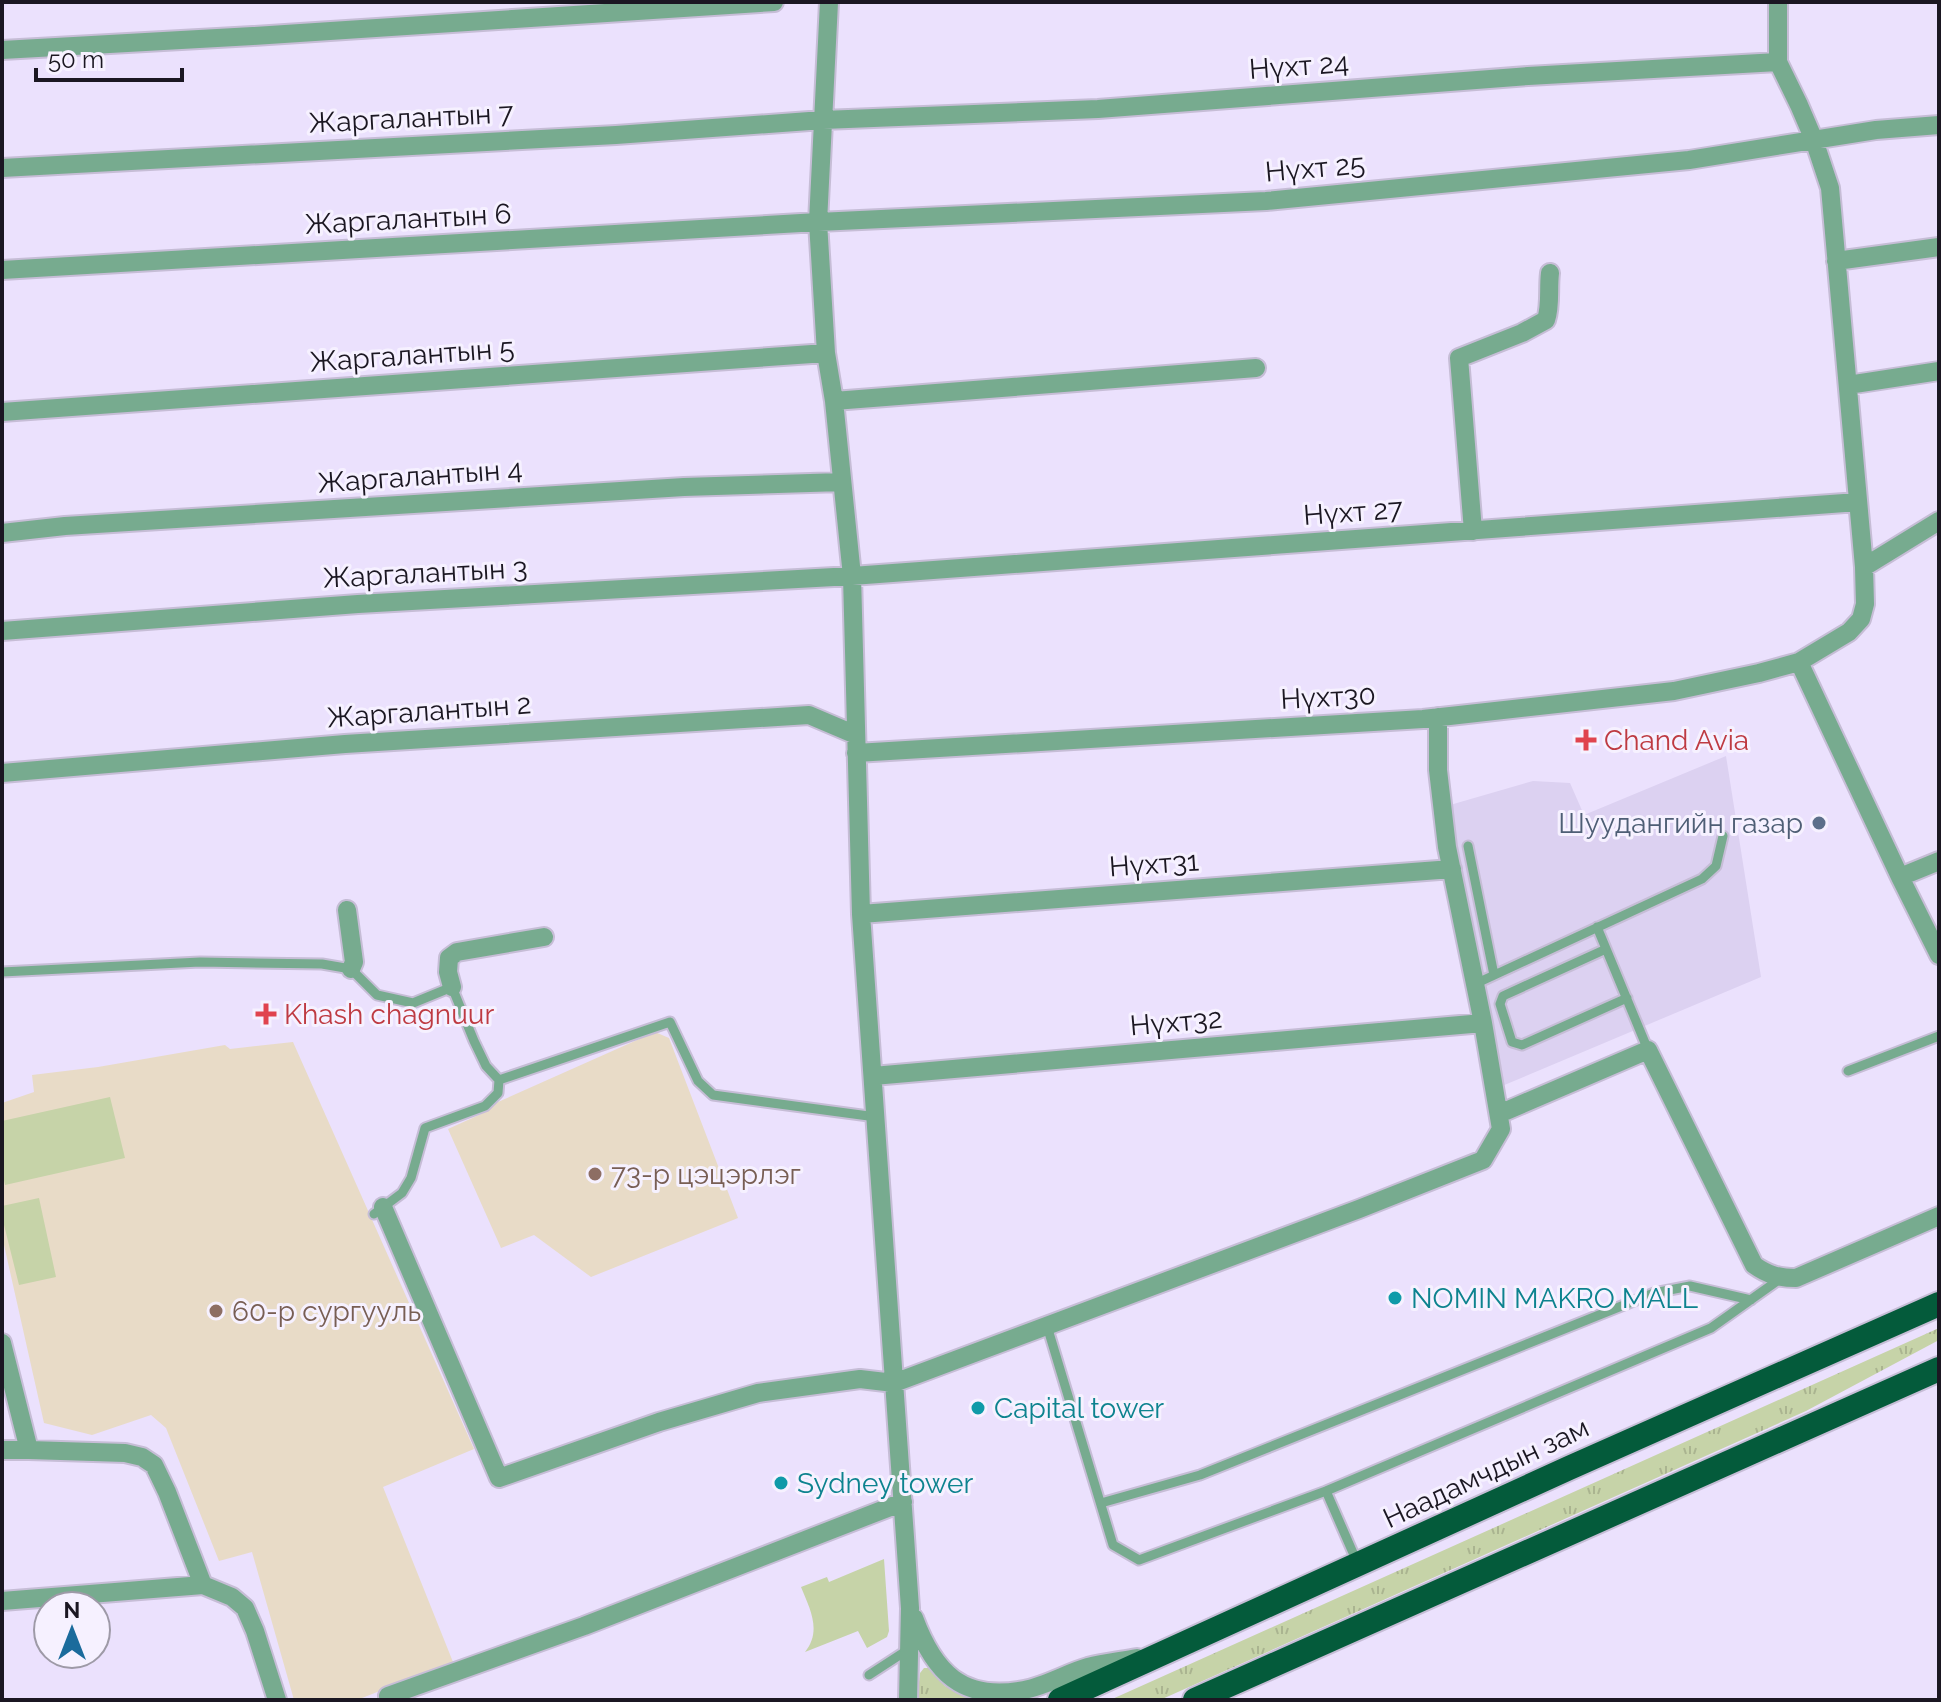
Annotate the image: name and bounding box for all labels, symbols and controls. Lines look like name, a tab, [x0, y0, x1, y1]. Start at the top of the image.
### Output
scale bar	[36, 32, 182, 82]
text: 50 m	[48, 45, 104, 74]
street label: Нүхт 24	[1248, 46, 1350, 86]
street label: Жаргалантын 7	[308, 96, 514, 140]
street label: Нүхт 25	[1264, 147, 1366, 189]
street label: Жаргалантын 6	[304, 197, 512, 241]
street label: Жаргалантын 5	[308, 331, 516, 379]
street label: Жаргалантын 4	[316, 452, 524, 500]
street label: Нүхт 27	[1302, 492, 1404, 532]
street label: Жаргалантын 3	[322, 551, 528, 595]
street label: Нүхт30	[1280, 678, 1376, 716]
street label: Жаргалантын 2	[326, 687, 532, 735]
place label: Chand Avia	[1604, 724, 1749, 757]
marker: Chand Avia	[1575, 729, 1597, 751]
place label: Шуудангийн газар	[1558, 807, 1803, 840]
marker: Шуудангийн газар	[1810, 814, 1828, 832]
street label: Нүхт31	[1108, 844, 1200, 884]
place label: Khash chagnuur	[284, 998, 494, 1031]
street label: Нүхт32	[1128, 1002, 1224, 1042]
marker: Khash chagnuur	[255, 1003, 277, 1025]
place label: 73-р цэцэрлэг	[611, 1158, 801, 1191]
marker: 73-р цэцэрлэг	[586, 1165, 604, 1183]
place label: NOMIN MAKRO MALL	[1411, 1282, 1698, 1315]
marker: NOMIN MAKRO MALL	[1386, 1289, 1404, 1307]
place label: 60-р сургууль	[232, 1295, 421, 1328]
marker: 60-р сургууль	[207, 1302, 225, 1320]
place label: Capital tower	[994, 1392, 1164, 1425]
marker: Capital tower	[969, 1399, 987, 1417]
street label: Наадамчдын зам	[1378, 1411, 1594, 1535]
place label: Sydney tower	[797, 1467, 973, 1500]
marker: Sydney tower	[772, 1474, 790, 1492]
north arrow	[32, 1590, 112, 1670]
text: N	[64, 1597, 80, 1623]

